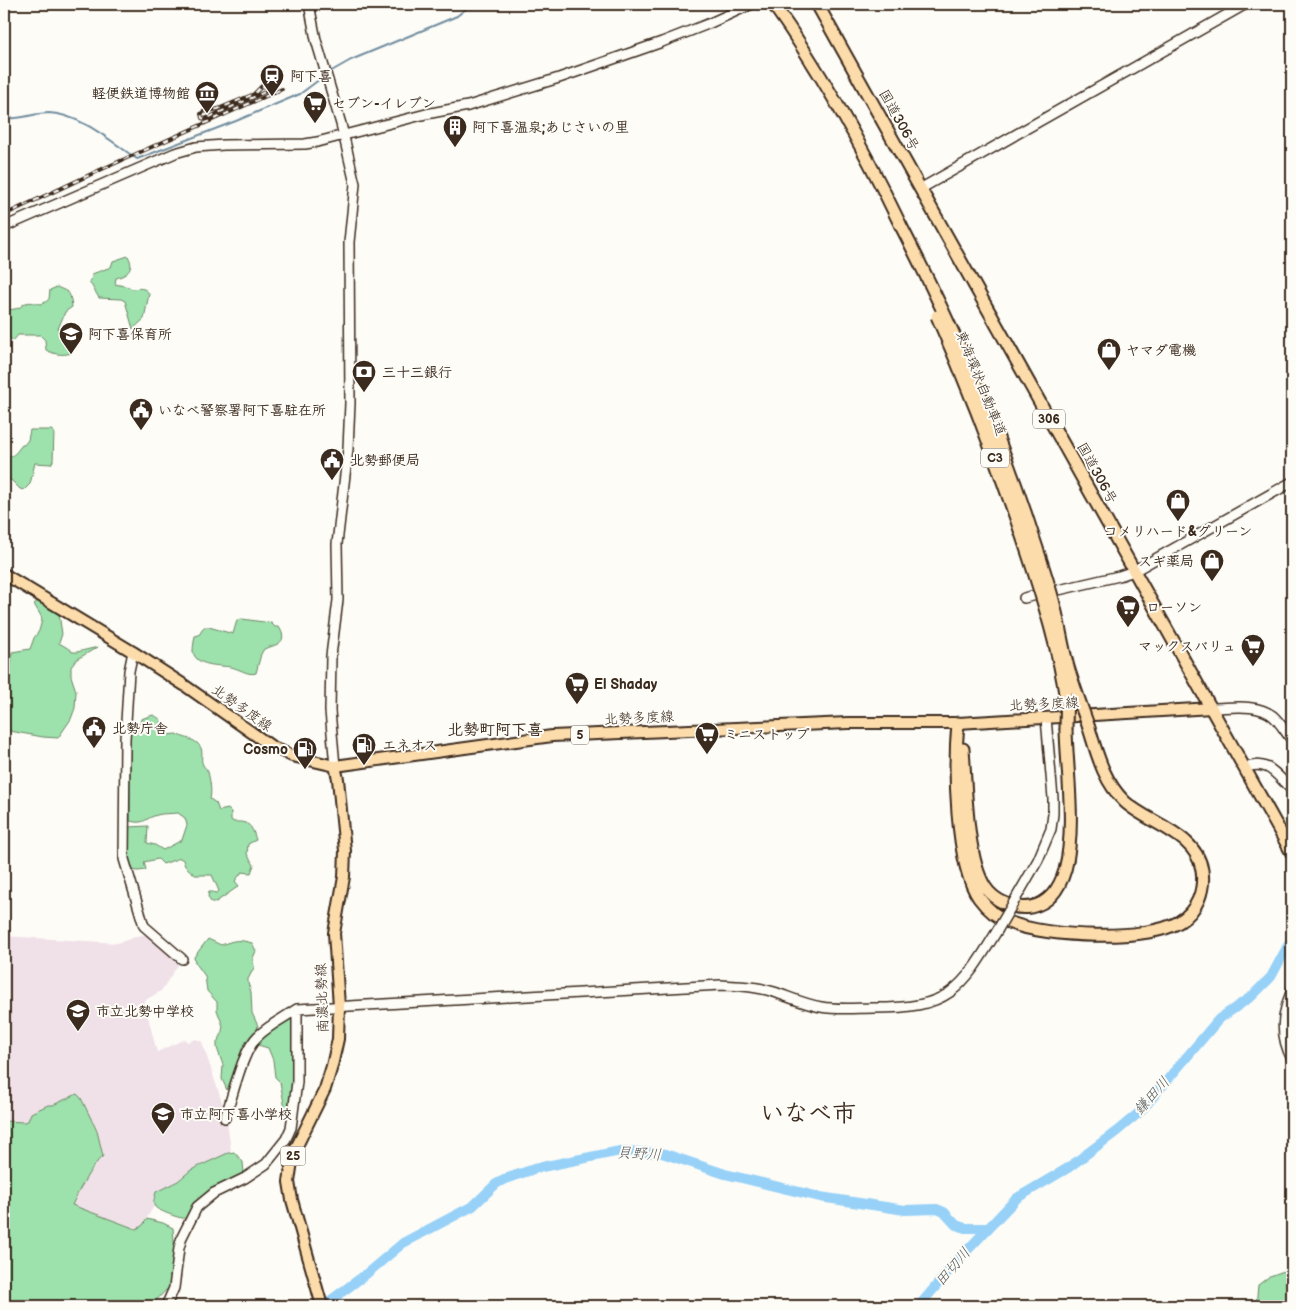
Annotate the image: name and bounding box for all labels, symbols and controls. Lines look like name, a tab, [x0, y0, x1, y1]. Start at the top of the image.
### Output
station icon: 阿下喜	[259, 63, 285, 97]
place label: 阿下喜	[290, 68, 332, 85]
museum icon: 軽便鉄道博物館	[194, 80, 220, 114]
place label: 軽便鉄道博物館	[92, 85, 190, 102]
street label: 国道306号	[875, 86, 923, 154]
supermarket icon: セブン-イレブン	[302, 90, 328, 124]
place label: セブン-イレブン	[332, 95, 436, 112]
building icon: 阿下喜温泉;あじさいの里	[442, 114, 468, 148]
place label: 阿下喜温泉;あじさいの里	[472, 119, 629, 136]
school or university icon: 阿下喜保育所	[58, 321, 84, 355]
place label: 阿下喜保育所	[88, 326, 172, 343]
street label: 東海環状自動車道	[952, 328, 1010, 438]
shop icon: ヤマダ電機	[1096, 337, 1122, 371]
place label: ヤマダ電機	[1126, 342, 1196, 359]
bank icon: 三十三銀行	[351, 359, 377, 393]
place label: 三十三銀行	[382, 364, 452, 381]
public building icon: いなべ警察署阿下喜駐在所	[128, 397, 154, 431]
place label: いなべ警察署阿下喜駐在所	[158, 402, 326, 419]
road number: 306	[1033, 409, 1065, 428]
street label: 国道306号	[1073, 439, 1121, 507]
public building icon: 北勢郵便局	[319, 447, 345, 481]
road number: C3	[981, 448, 1009, 468]
place label: 北勢郵便局	[350, 452, 420, 469]
shop icon: コメリハード&グリーン	[1165, 488, 1191, 522]
place label: コメリハード&グリーン	[1104, 523, 1252, 540]
shop icon: スギ薬局	[1199, 548, 1225, 582]
place label: スギ薬局	[1138, 553, 1194, 570]
supermarket icon: ローソン	[1115, 594, 1141, 628]
place label: ローソン	[1146, 599, 1202, 616]
supermarket icon: マックスバリュ	[1240, 633, 1266, 667]
place label: マックスバリュ	[1138, 638, 1236, 655]
supermarket icon: El Shaday	[564, 671, 590, 705]
place label: El Shaday	[594, 676, 658, 693]
street label: 北勢多度線	[208, 681, 276, 735]
street label: 北勢多度線	[1009, 694, 1079, 714]
street label: 北勢多度線	[604, 708, 674, 728]
public building icon: 北勢庁舎	[81, 715, 107, 749]
place label: 北勢庁舎	[112, 720, 168, 737]
district label: 北勢町阿下喜	[447, 721, 543, 740]
supermarket icon: ミニストップ	[694, 721, 720, 755]
road number: 5	[571, 726, 589, 744]
place label: ミニストップ	[724, 726, 809, 743]
fuel station icon: エネオス	[351, 732, 377, 766]
fuel station icon: Cosmo	[292, 736, 318, 770]
place label: エネオス	[382, 737, 437, 754]
place label: Cosmo	[243, 741, 288, 758]
street label: 南濃北勢線	[312, 963, 332, 1033]
school or university icon: 市立北勢中学校	[65, 998, 91, 1032]
place label: 市立北勢中学校	[96, 1003, 194, 1020]
water label: 鎌田川	[1130, 1073, 1174, 1119]
district label: いなべ市	[760, 1099, 856, 1128]
school or university icon: 市立阿下喜小学校	[150, 1101, 176, 1135]
place label: 市立阿下喜小学校	[180, 1106, 292, 1123]
water label: 貝野川	[616, 1143, 662, 1165]
road number: 25	[280, 1146, 306, 1166]
water label: 田切川	[931, 1244, 975, 1290]

